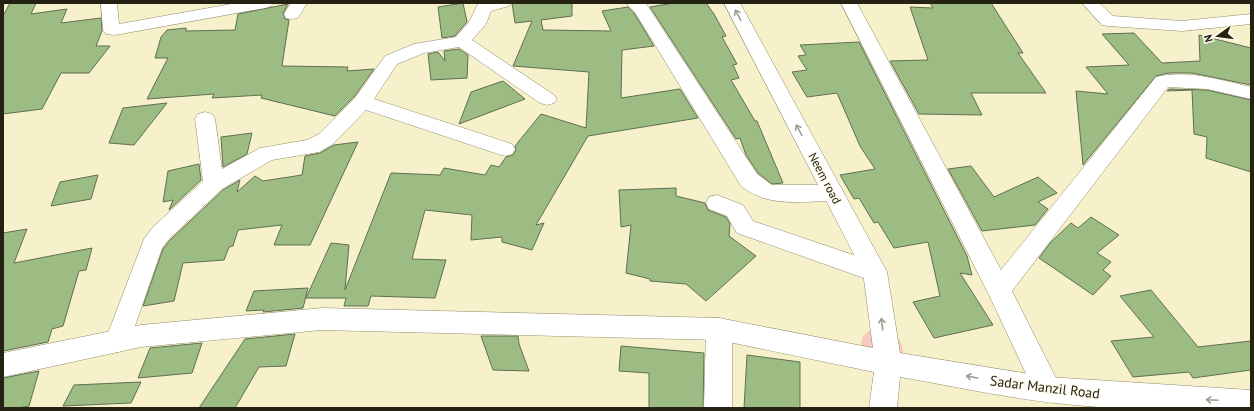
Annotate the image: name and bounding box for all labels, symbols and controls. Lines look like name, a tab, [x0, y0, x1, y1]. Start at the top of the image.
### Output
one-way arrow	[734, 9, 741, 21]
north arrow	[1198, 16, 1238, 56]
text: N	[1201, 33, 1216, 44]
one-way arrow	[795, 124, 802, 136]
street label: Neem road	[805, 150, 845, 206]
one-way arrow	[878, 318, 886, 331]
street label: Sadar Manzil Road	[989, 371, 1101, 403]
one-way arrow	[965, 373, 978, 381]
one-way arrow	[1206, 397, 1219, 404]

